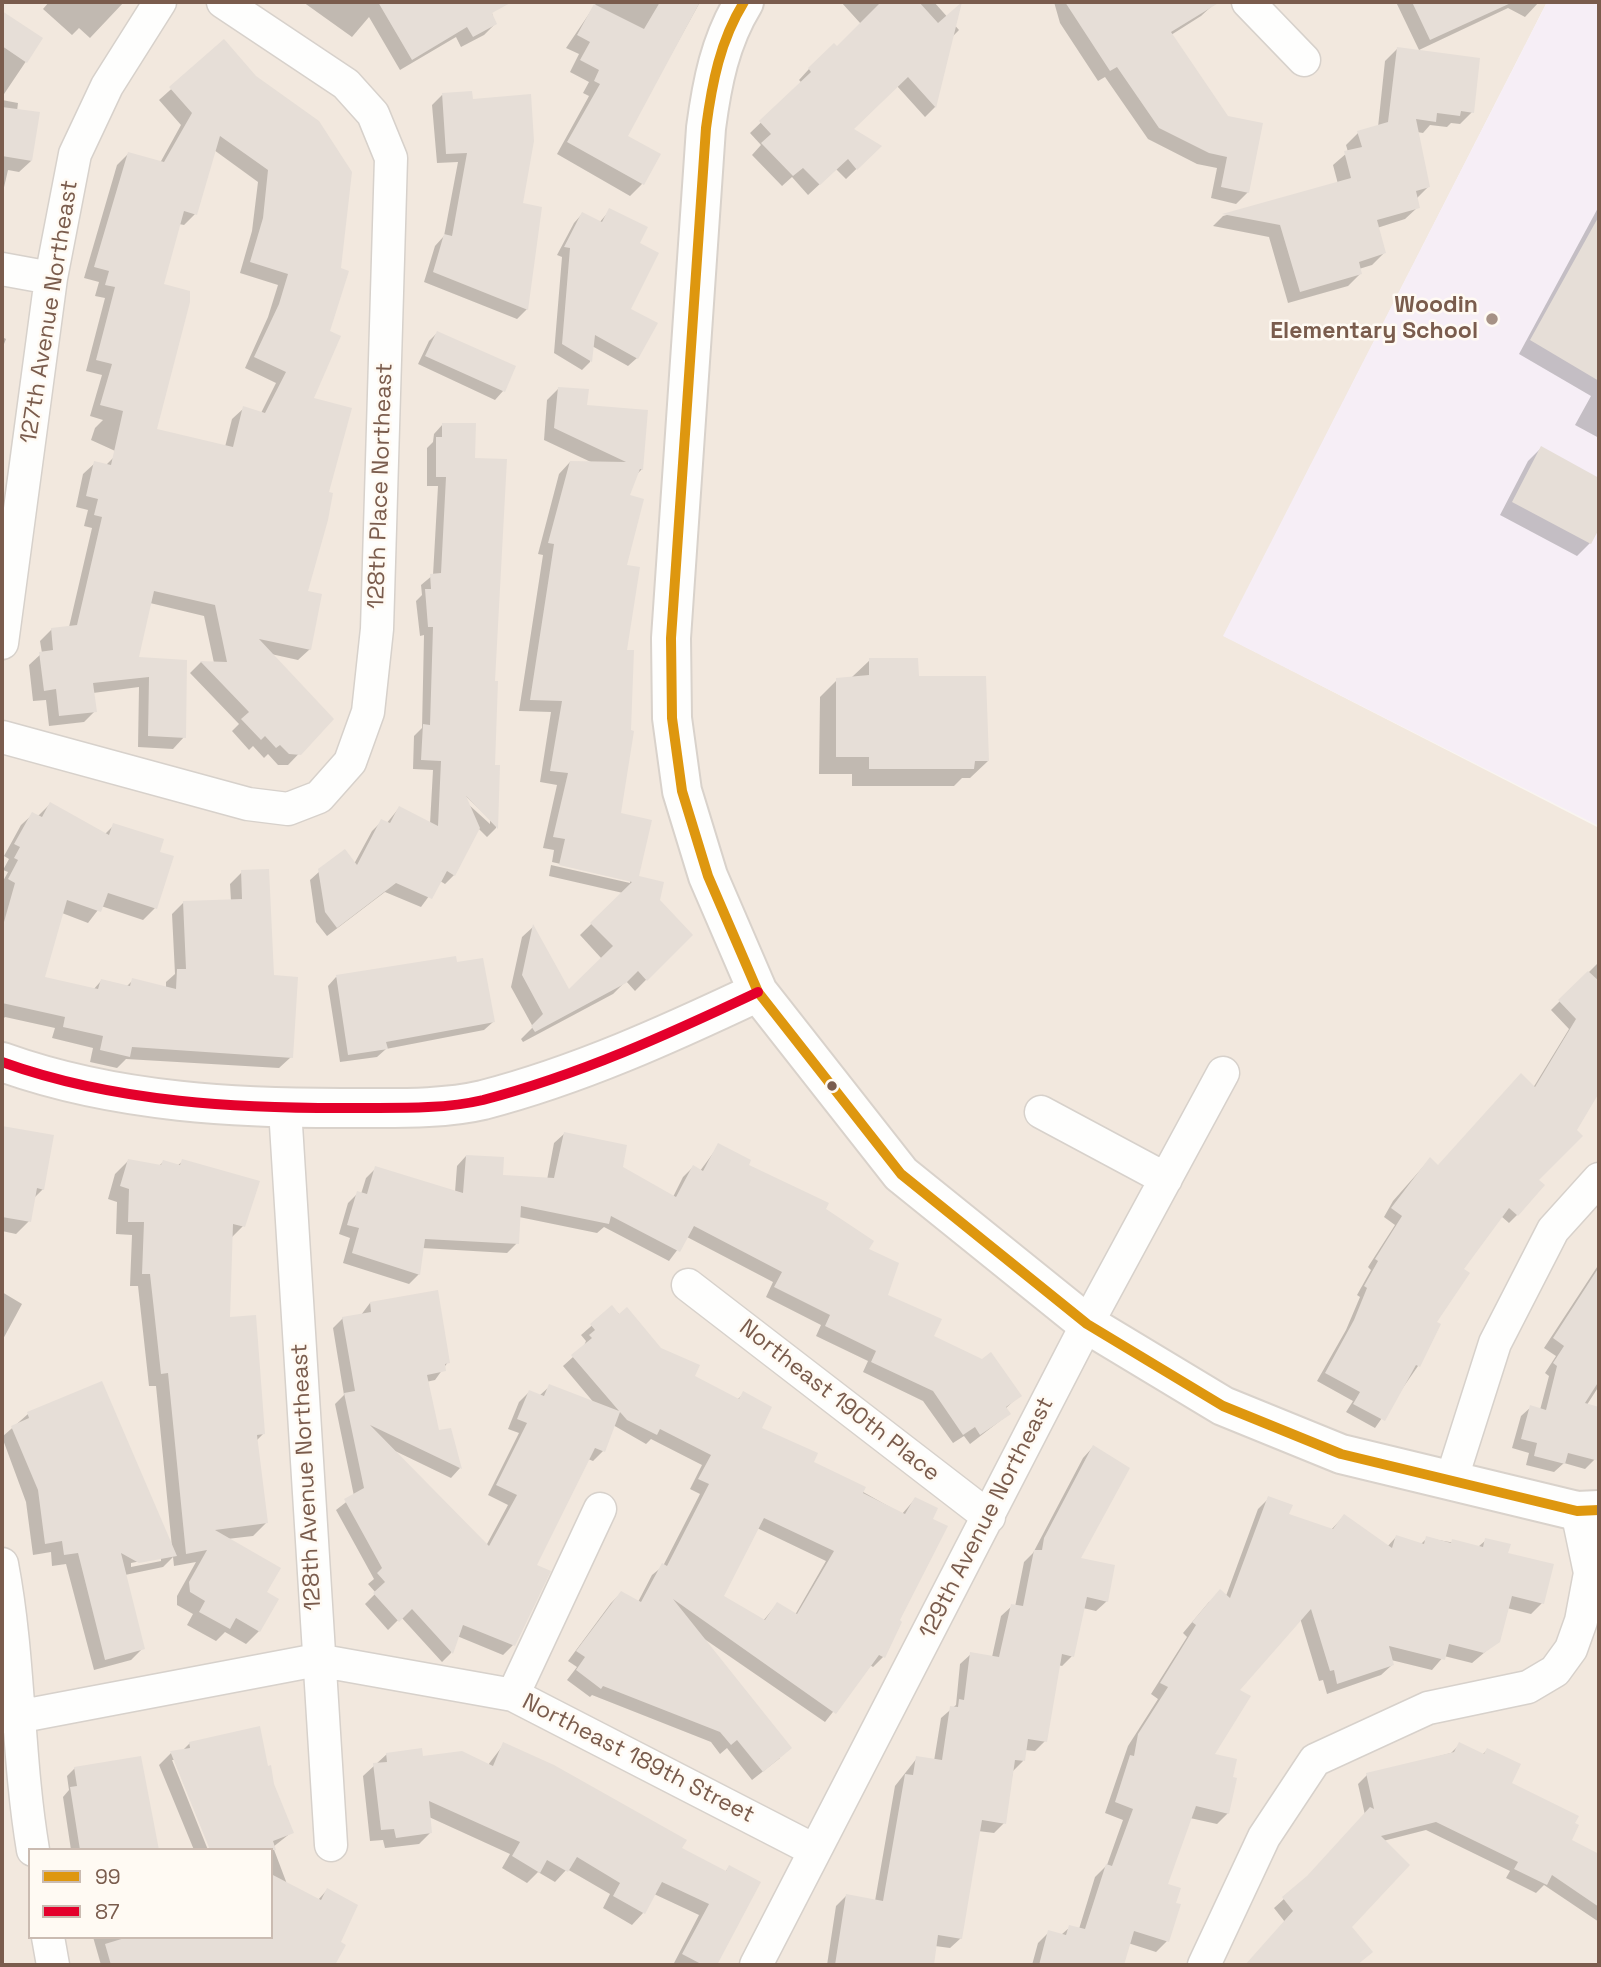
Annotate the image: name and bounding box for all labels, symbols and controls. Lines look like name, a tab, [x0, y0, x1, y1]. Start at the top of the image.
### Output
street label: 127th Avenue Northeast	[16, 178, 84, 446]
place label: Woodin Elementary School	[1270, 292, 1478, 346]
marker: Woodin Elementary School	[1484, 311, 1500, 327]
street label: 128th Place Northeast	[363, 363, 399, 609]
unlabelled marker	[825, 1079, 839, 1093]
street label: Northeast 190th Place	[733, 1314, 945, 1488]
street label: 128th Avenue Northeast	[286, 1343, 328, 1611]
street label: 129th Avenue Northeast	[914, 1393, 1060, 1643]
street label: Northeast 189th Street	[517, 1688, 759, 1830]
legend	[28, 1848, 273, 1939]
text: 99	[95, 1863, 121, 1890]
text: 87	[95, 1898, 120, 1925]

